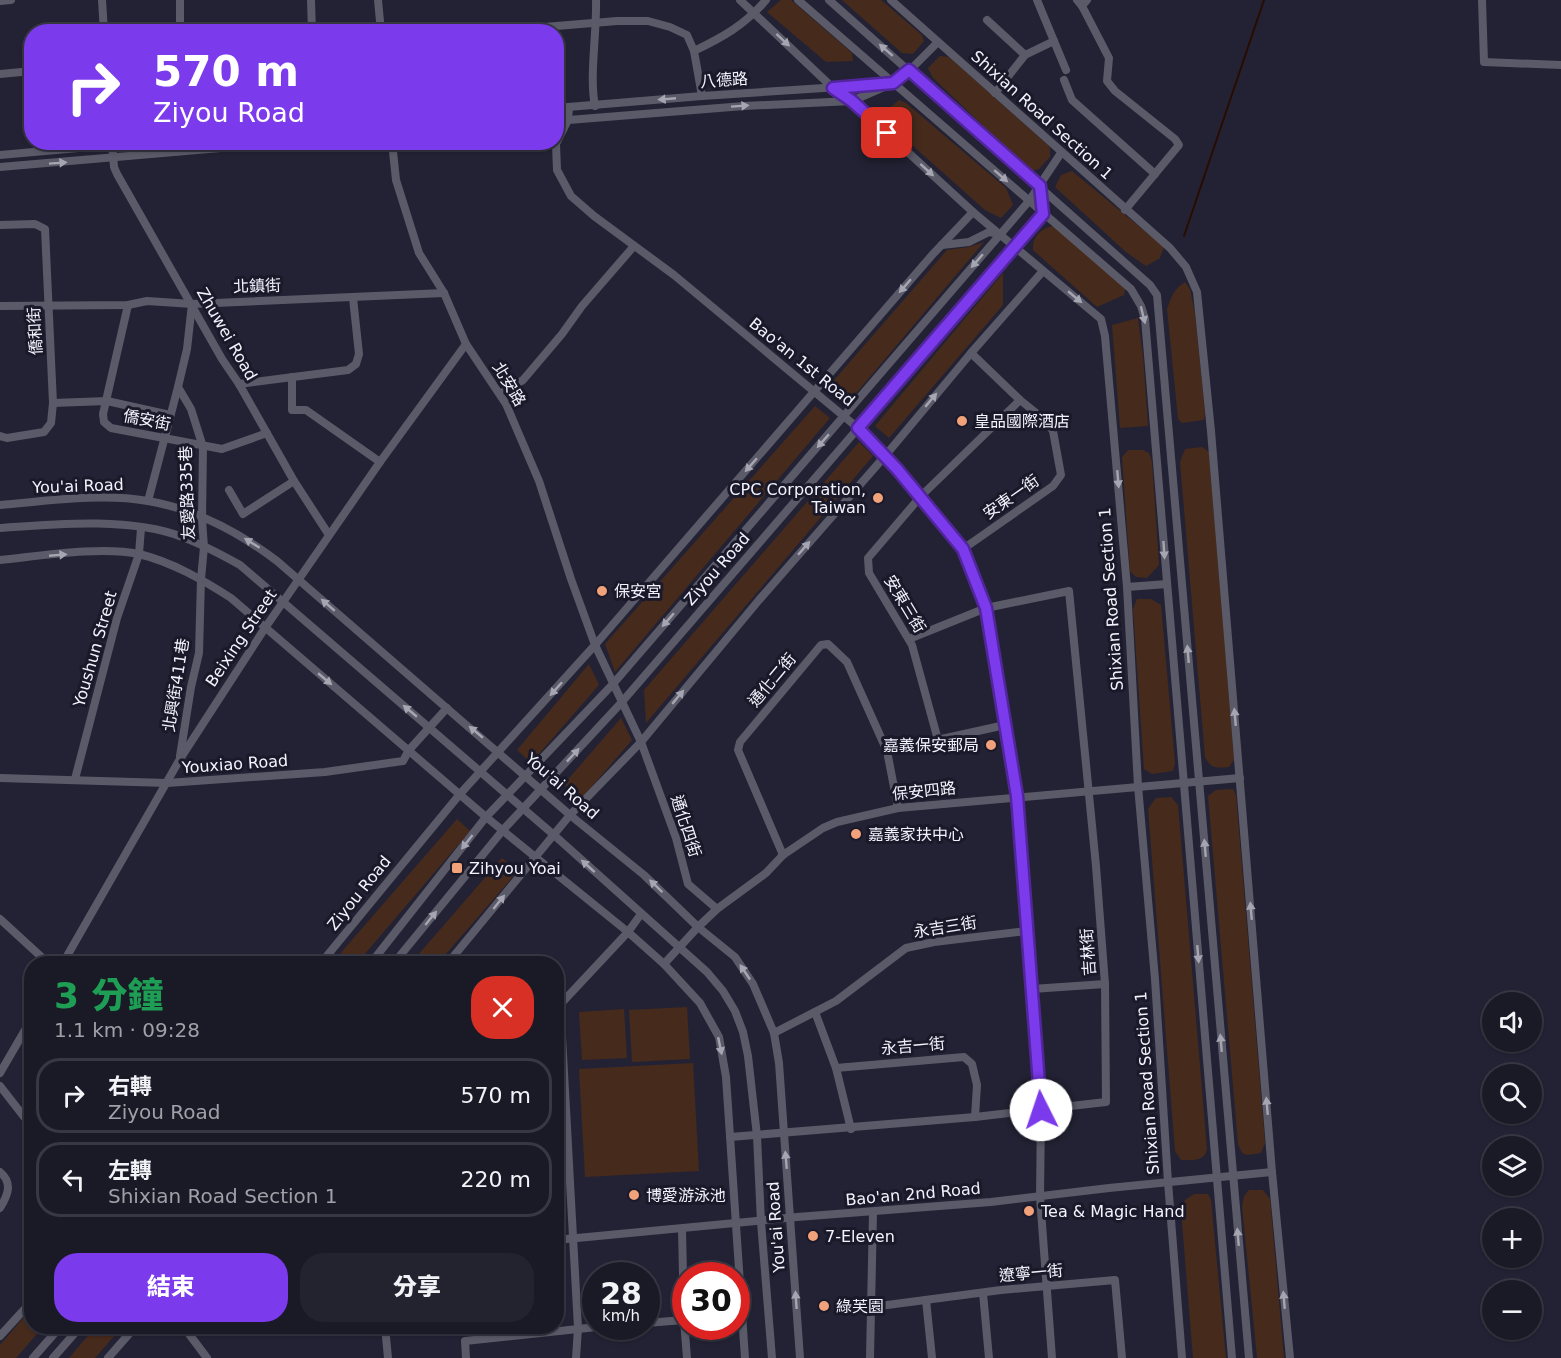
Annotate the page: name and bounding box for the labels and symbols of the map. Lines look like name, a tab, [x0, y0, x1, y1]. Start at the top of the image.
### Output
one-way arrow	[775, 32, 789, 46]
one-way arrow	[879, 44, 894, 57]
street label: Shixian Road Section 1	[967, 47, 1117, 183]
street label: 八德路	[699, 69, 749, 91]
one-way arrow	[657, 94, 676, 104]
one-way arrow	[731, 101, 750, 111]
pin	[861, 107, 912, 158]
one-way arrow	[49, 158, 68, 167]
one-way arrow	[920, 163, 935, 177]
one-way arrow	[993, 170, 1009, 183]
one-way arrow	[971, 253, 984, 268]
street label: 北鎮街	[233, 276, 281, 296]
one-way arrow	[899, 278, 912, 294]
street label: Zhuwei Road	[193, 284, 261, 384]
one-way arrow	[1067, 291, 1083, 304]
one-way arrow	[1139, 305, 1149, 324]
street label: 僑和街	[24, 307, 46, 355]
street label: Bao'an 1st Road	[745, 314, 859, 410]
street label: 北安路	[488, 359, 530, 409]
one-way arrow	[924, 393, 937, 408]
street label: 僑安街	[122, 406, 172, 434]
place label: 皇品國際酒店	[974, 412, 1070, 431]
marker: 皇品國際酒店	[955, 414, 969, 428]
one-way arrow	[817, 433, 830, 448]
street label: 友愛路335巷	[176, 445, 198, 541]
one-way arrow	[744, 458, 758, 473]
one-way arrow	[1113, 470, 1123, 489]
street label: 安東一街	[979, 471, 1043, 523]
street label: You'ai Road	[31, 475, 124, 497]
place label: CPC Corporation, Taiwan	[729, 480, 866, 517]
marker: CPC Corporation, Taiwan	[871, 491, 885, 505]
street label: Shixian Road Section 1	[1095, 507, 1127, 691]
street label: Ziyou Road	[680, 529, 754, 609]
one-way arrow	[244, 538, 261, 549]
one-way arrow	[797, 541, 810, 556]
one-way arrow	[1159, 541, 1169, 560]
one-way arrow	[49, 550, 68, 560]
street label: 安東三街	[880, 572, 930, 636]
place label: 保安宮	[614, 582, 662, 601]
marker: 保安宮	[595, 584, 609, 598]
street label: Beixing Street	[201, 586, 281, 690]
street label: Youshun Street	[69, 589, 121, 710]
one-way arrow	[320, 599, 336, 612]
one-way arrow	[662, 612, 675, 627]
street label: 北興街411巷	[159, 637, 193, 733]
one-way arrow	[1183, 645, 1193, 664]
street label: 通化二街	[744, 649, 800, 711]
one-way arrow	[317, 672, 332, 685]
one-way arrow	[549, 681, 563, 696]
one-way arrow	[671, 690, 684, 705]
one-way arrow	[402, 704, 418, 717]
one-way arrow	[1230, 707, 1240, 726]
one-way arrow	[468, 726, 484, 739]
place label: 嘉義保安郵局	[883, 736, 979, 755]
marker: 嘉義保安郵局	[984, 738, 998, 752]
one-way arrow	[566, 747, 580, 762]
street label: You'ai Road	[520, 748, 603, 823]
street label: Youxiao Road	[180, 751, 289, 777]
street label: 保安四路	[891, 778, 957, 804]
street label: 通化四街	[667, 793, 705, 859]
place label: 嘉義家扶中心	[868, 825, 964, 844]
marker: 嘉義家扶中心	[849, 827, 863, 841]
one-way arrow	[461, 835, 473, 850]
one-way arrow	[1200, 839, 1210, 858]
street label: Ziyou Road	[323, 852, 395, 934]
place label: Zihyou Yoai	[469, 859, 561, 878]
one-way arrow	[581, 859, 596, 873]
marker: Zihyou Yoai	[450, 861, 464, 875]
one-way arrow	[649, 880, 663, 894]
one-way arrow	[492, 894, 504, 909]
one-way arrow	[1246, 902, 1256, 921]
one-way arrow	[425, 910, 438, 926]
street label: 永吉三街	[912, 913, 978, 941]
street label: 吉林街	[1077, 927, 1099, 977]
one-way arrow	[1193, 944, 1203, 963]
one-way arrow	[739, 965, 751, 981]
street label: Shixian Road Section 1	[1131, 991, 1163, 1175]
one-way arrow	[1216, 1033, 1226, 1052]
street label: 永吉一街	[880, 1034, 946, 1058]
one-way arrow	[716, 1037, 726, 1055]
position arrow	[1009, 1078, 1073, 1142]
one-way arrow	[1262, 1096, 1272, 1115]
one-way arrow	[781, 1150, 791, 1169]
street label: Bao'an 2nd Road	[845, 1179, 981, 1209]
street label: You'ai Road	[763, 1181, 789, 1274]
place label: 博愛游泳池	[646, 1186, 726, 1205]
marker: 博愛游泳池	[627, 1188, 641, 1202]
place label: Tea & Magic Hand	[1040, 1202, 1185, 1221]
marker: Tea & Magic Hand	[1022, 1204, 1036, 1218]
place label: 7-Eleven	[825, 1227, 895, 1246]
one-way arrow	[1233, 1227, 1243, 1246]
marker: 7-Eleven	[806, 1229, 820, 1243]
street label: 遼寧一街	[998, 1261, 1064, 1285]
speed limit sign: 30	[672, 1262, 750, 1340]
one-way arrow	[791, 1290, 801, 1309]
one-way arrow	[1279, 1290, 1289, 1309]
place label: 綠芙園	[836, 1297, 884, 1316]
marker: 綠芙園	[817, 1299, 831, 1313]

